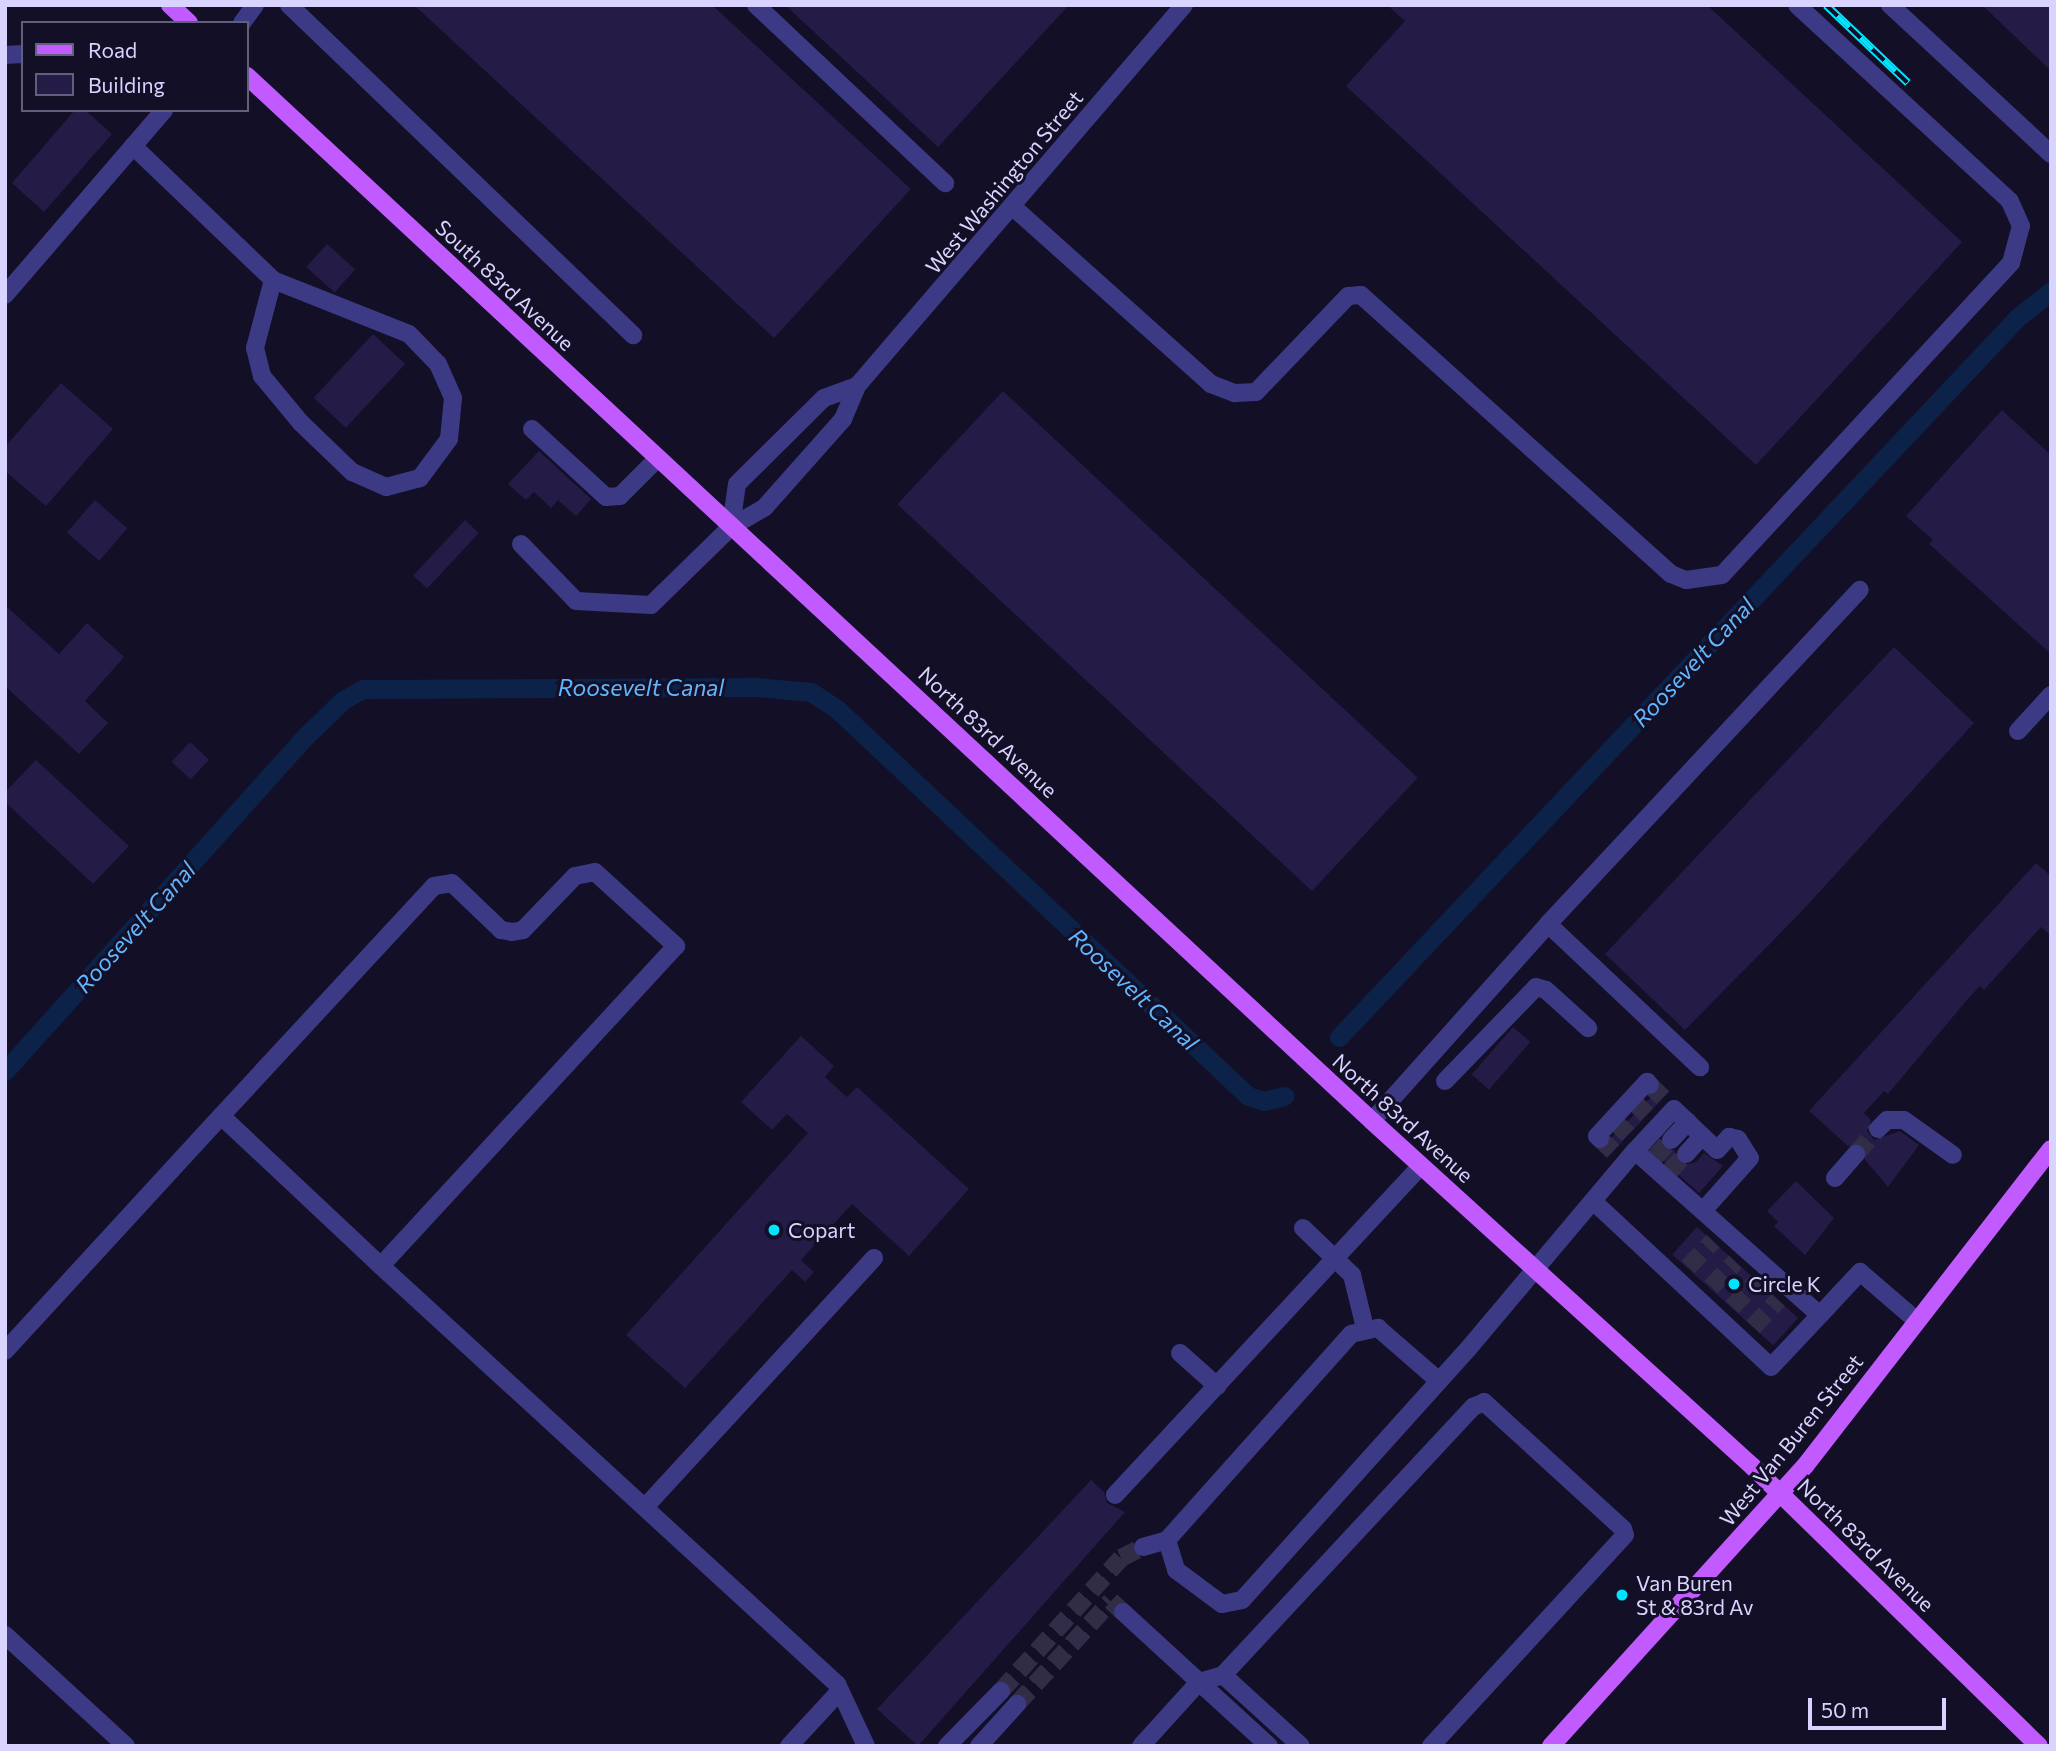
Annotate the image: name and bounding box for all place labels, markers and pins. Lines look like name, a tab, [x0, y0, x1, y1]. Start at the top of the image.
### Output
place label: Copart	[788, 1217, 855, 1243]
marker: Copart	[766, 1222, 782, 1238]
place label: Circle K	[1748, 1271, 1821, 1297]
marker: Circle K	[1726, 1276, 1742, 1292]
place label: Van Buren St & 83rd Av	[1636, 1570, 1753, 1620]
marker: Van Buren St & 83rd Av	[1614, 1587, 1630, 1603]

